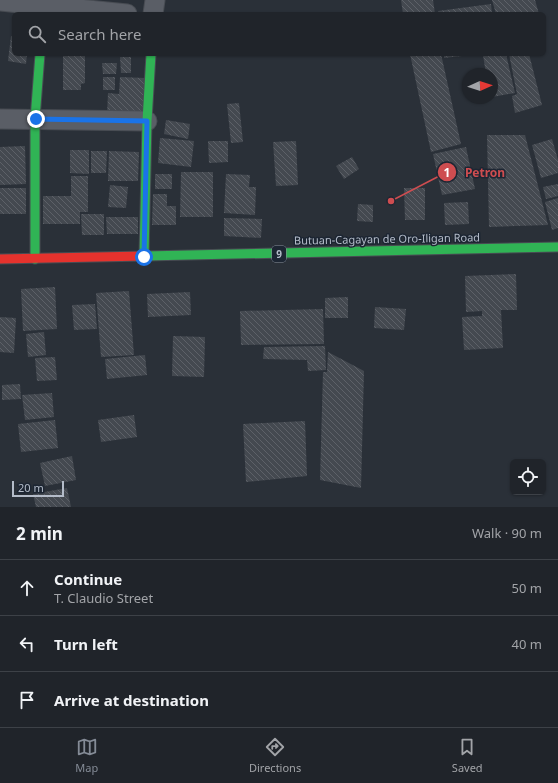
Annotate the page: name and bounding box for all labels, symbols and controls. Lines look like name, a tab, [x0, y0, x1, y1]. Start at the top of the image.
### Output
search box	[12, 12, 546, 56]
icon: search	[26, 23, 48, 45]
text: Search here	[58, 24, 141, 44]
north arrow	[462, 68, 498, 104]
route end	[27, 110, 45, 128]
callout: Petron	[437, 160, 514, 184]
text: 1	[444, 164, 450, 181]
text: Petron	[465, 164, 505, 181]
street label: Butuan-Cagayan de Oro-Iligan Road	[294, 229, 480, 248]
road number: 9	[272, 246, 286, 262]
route start	[135, 248, 153, 266]
map controls	[510, 459, 546, 495]
button: locate	[510, 459, 546, 495]
scale bar	[12, 479, 64, 498]
text: 20 m	[18, 480, 44, 495]
text: 2 min	[16, 522, 63, 545]
text: Walk · 90 m	[472, 524, 542, 542]
text: Continue	[54, 569, 122, 589]
icon: ahead	[16, 577, 38, 599]
text: 50 m	[512, 579, 542, 597]
text: T. Claudio Street	[54, 589, 153, 607]
icon: left	[16, 633, 38, 655]
text: Turn left	[54, 634, 118, 654]
text: 40 m	[512, 635, 542, 653]
icon: arrive	[16, 689, 38, 711]
text: Arrive at destination	[54, 690, 209, 710]
tab: Map	[75, 736, 98, 775]
tab: Directions	[249, 736, 301, 775]
tab: Saved	[452, 736, 483, 775]

